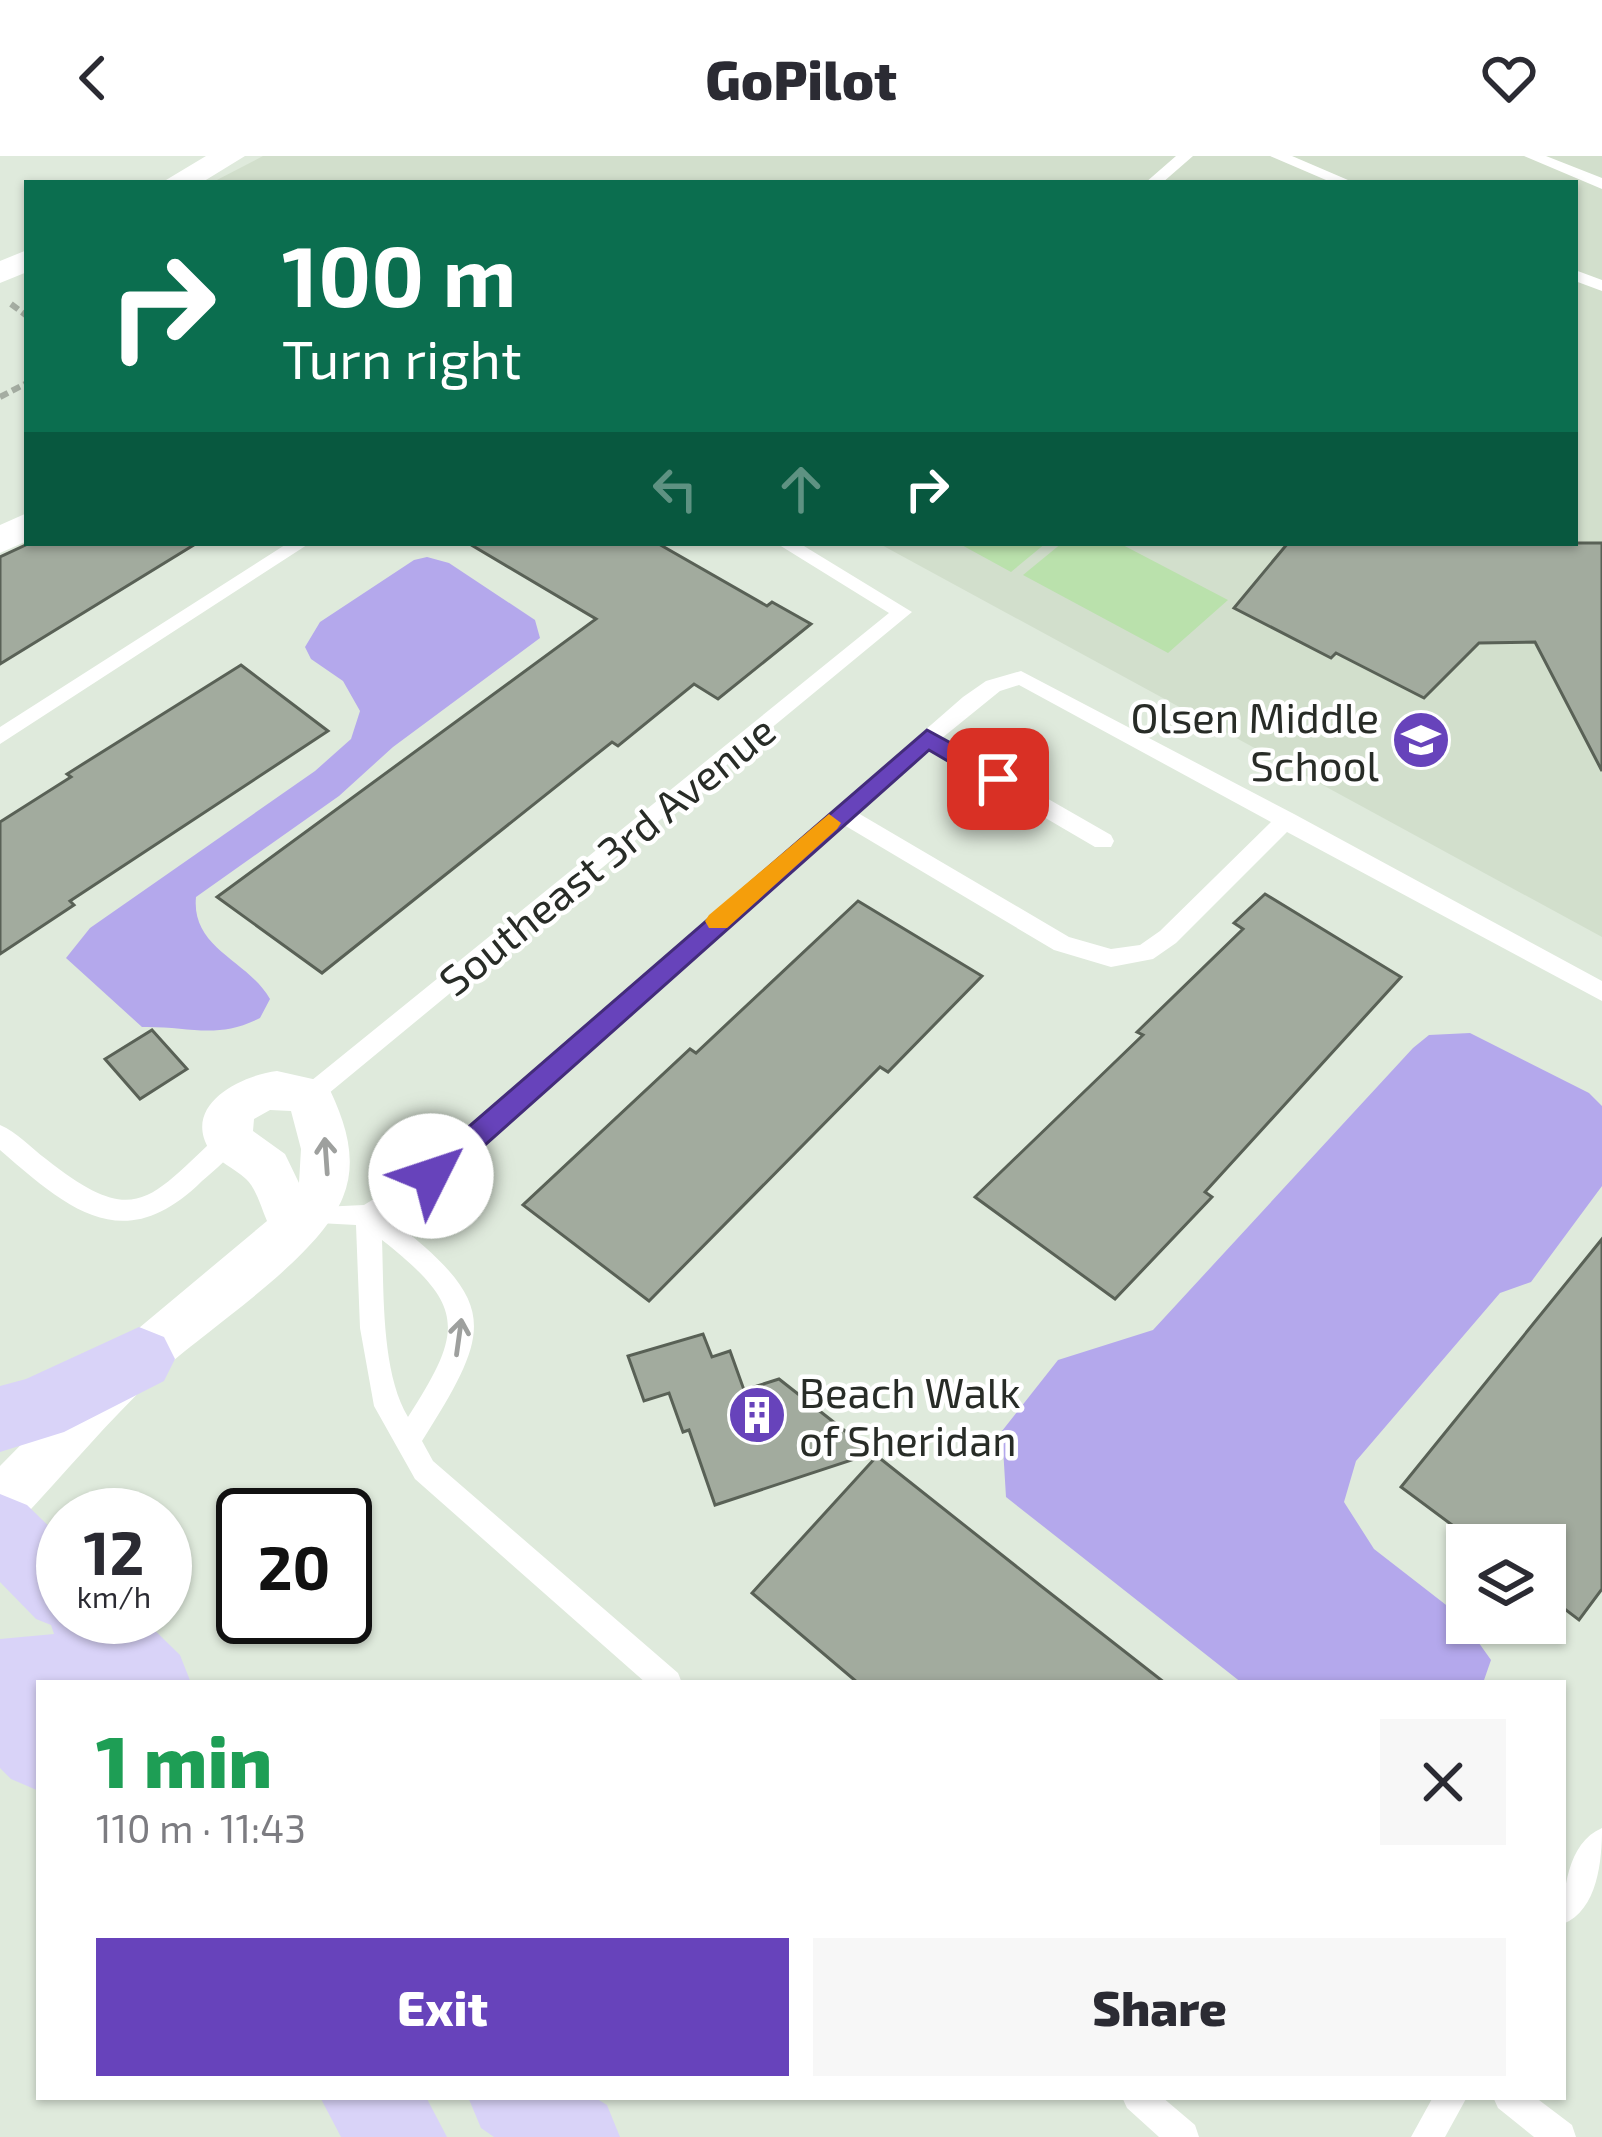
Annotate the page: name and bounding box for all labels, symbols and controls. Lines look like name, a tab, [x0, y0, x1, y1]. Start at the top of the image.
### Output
icon: back	[60, 45, 126, 111]
icon: heart	[1476, 45, 1542, 111]
text: GoPilot	[705, 46, 897, 111]
text: 100 m	[282, 223, 516, 324]
icon: right	[84, 228, 240, 384]
text: Turn right	[282, 325, 522, 390]
icon: left	[642, 456, 708, 522]
icon: ahead	[768, 456, 834, 522]
icon: right	[894, 456, 960, 522]
place label: Olsen Middle School	[1130, 691, 1380, 789]
street label: Southeast 3rd Avenue	[428, 703, 784, 1005]
school or university icon: Olsen Middle School	[1390, 709, 1452, 771]
pin	[947, 728, 1049, 830]
icon: arrive	[965, 746, 1031, 812]
position arrow	[368, 1113, 494, 1239]
one-way arrow	[314, 1137, 337, 1176]
one-way arrow	[448, 1319, 471, 1358]
place label: Beach Walk of Sheridan	[799, 1366, 1021, 1464]
building icon: Beach Walk of Sheridan	[726, 1384, 788, 1446]
speed limit sign: 20	[216, 1488, 372, 1644]
text: 12	[84, 1515, 144, 1587]
map controls	[1446, 1524, 1566, 1644]
button: layers	[1446, 1524, 1566, 1644]
text: km/h	[77, 1578, 151, 1614]
text: 1 min	[96, 1716, 272, 1802]
button: close	[1380, 1719, 1506, 1845]
text: 110 m · 11:43	[96, 1804, 306, 1851]
button: Exit	[96, 1938, 789, 2076]
button: Share	[813, 1938, 1506, 2076]

